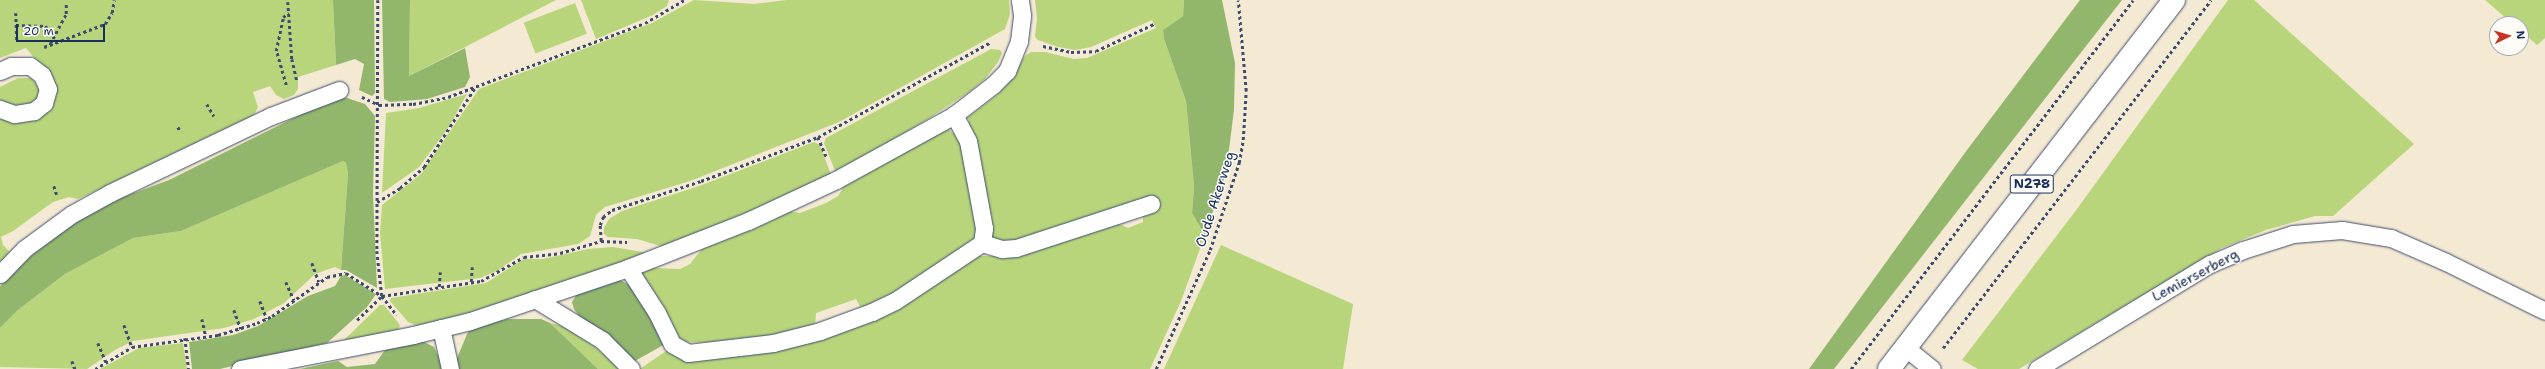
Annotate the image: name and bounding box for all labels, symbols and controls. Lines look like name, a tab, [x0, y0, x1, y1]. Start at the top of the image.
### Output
scale bar	[18, 16, 107, 42]
north arrow	[2489, 16, 2529, 56]
text: 20 m	[23, 23, 54, 39]
text: N	[2513, 30, 2528, 40]
street label: Oude Akerweg	[1192, 149, 1238, 249]
road number: N278	[2009, 173, 2055, 195]
street label: Lemierserberg	[2149, 245, 2241, 305]

